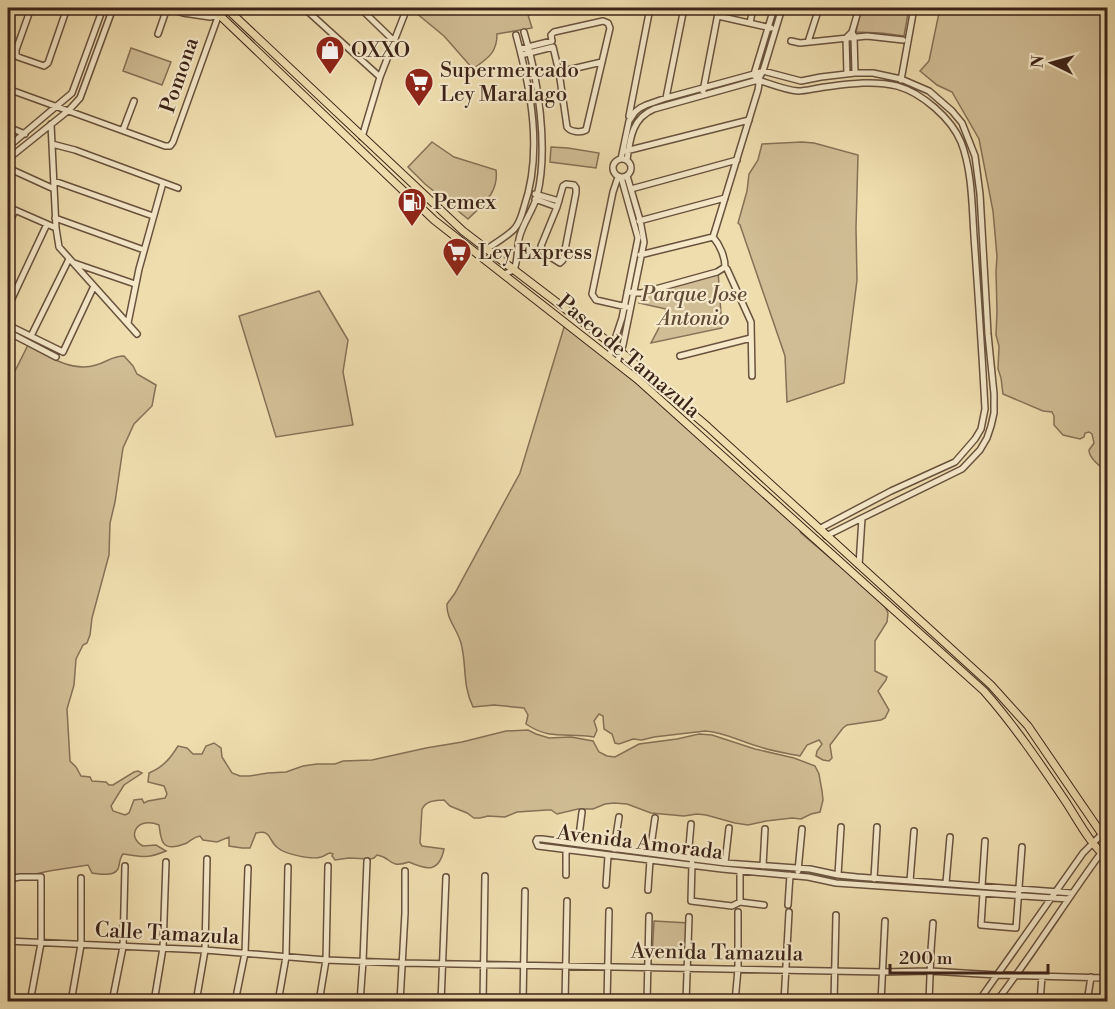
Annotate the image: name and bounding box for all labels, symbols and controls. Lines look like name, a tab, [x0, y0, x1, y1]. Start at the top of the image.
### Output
north arrow	[1022, 33, 1082, 93]
street label: Pomona	[155, 34, 205, 116]
shop icon: OXXO	[314, 34, 346, 76]
place label: OXXO	[351, 38, 410, 64]
text: N	[1028, 54, 1049, 69]
place label: Supermercado Ley Maralago	[440, 58, 579, 108]
supermarket icon: Supermercado Ley Maralago	[403, 66, 435, 108]
fuel station icon: Pemex	[396, 186, 428, 228]
place label: Pemex	[433, 190, 497, 216]
supermarket icon: Ley Express	[441, 236, 473, 278]
place label: Ley Express	[478, 240, 592, 266]
park label: Parque Jose Antonio	[640, 282, 747, 332]
street label: Paseo de Tamazula	[552, 289, 705, 424]
street label: Avenida Amorada	[554, 820, 725, 866]
street label: Calle Tamazula	[94, 917, 240, 951]
scale bar	[890, 937, 1048, 975]
street label: Avenida Tamazula	[629, 938, 804, 968]
text: 200 m	[899, 947, 953, 970]

